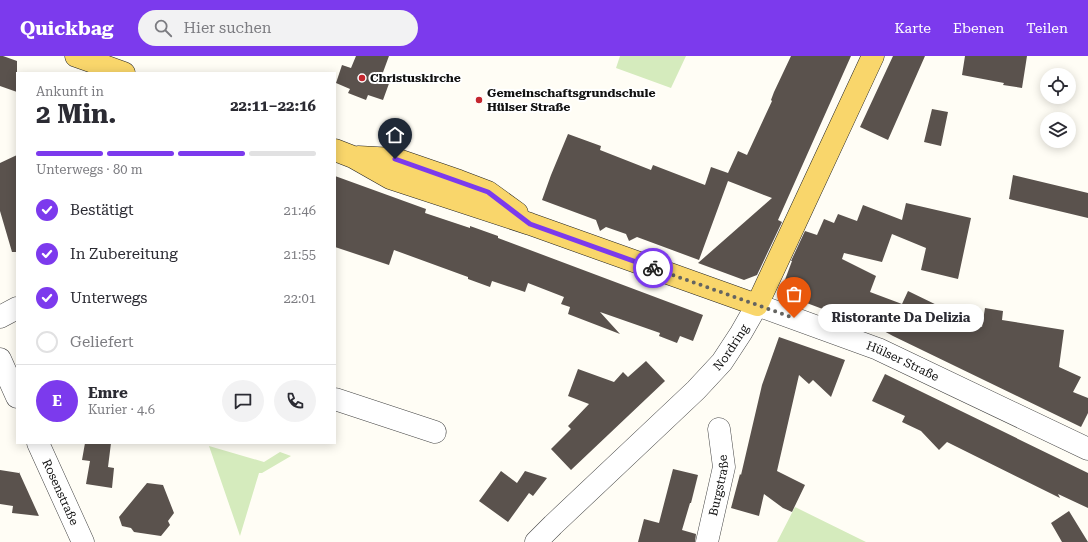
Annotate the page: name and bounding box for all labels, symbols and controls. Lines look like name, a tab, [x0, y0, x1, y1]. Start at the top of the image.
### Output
search box	[138, 10, 418, 46]
text: Quickbag	[20, 17, 114, 40]
icon: search	[152, 17, 174, 39]
text: Hier suchen	[184, 19, 271, 37]
text: Karte	[895, 20, 931, 36]
text: Ebenen	[953, 20, 1004, 36]
text: Teilen	[1026, 20, 1068, 36]
map controls	[1040, 68, 1076, 148]
button: locate	[1040, 68, 1076, 104]
place label: Christuskirche	[370, 71, 461, 85]
marker: Christuskirche	[357, 73, 367, 83]
text: Ankunft in	[36, 84, 104, 99]
place label: Gemeinschaftsgrundschule Hülser Straße	[487, 86, 655, 114]
marker: Gemeinschaftsgrundschule Hülser Straße	[474, 95, 484, 105]
text: 22:11–22:16	[230, 97, 316, 115]
text: 2 Min.	[36, 99, 117, 129]
button: layers	[1040, 112, 1076, 148]
pin	[378, 118, 412, 159]
icon: home	[384, 124, 406, 146]
text: Unterwegs · 80 m	[36, 162, 143, 177]
icon: check	[36, 199, 58, 221]
text: Bestätigt	[70, 201, 134, 219]
text: 21:46	[284, 203, 316, 218]
icon: check	[36, 243, 58, 265]
text: In Zubereitung	[70, 245, 178, 263]
text: 21:55	[284, 247, 316, 262]
courier	[633, 248, 673, 288]
icon: bike	[642, 257, 664, 279]
pin	[777, 277, 811, 318]
icon: bag	[783, 283, 805, 305]
icon: check	[36, 287, 58, 309]
text: Unterwegs	[70, 289, 147, 307]
text: 22:01	[284, 291, 316, 306]
callout: Ristorante Da Delizia	[818, 304, 984, 332]
text: Ristorante Da Delizia	[832, 310, 970, 325]
street label: Nordring	[711, 322, 752, 374]
text: Geliefert	[70, 333, 134, 351]
street label: Hülser Straße	[864, 338, 942, 384]
button: chat	[222, 380, 264, 422]
button: phone	[274, 380, 316, 422]
text: Emre	[88, 384, 128, 402]
text: E	[52, 392, 62, 410]
text: Kurier · 4.6	[88, 402, 155, 417]
street label: Burgstraße	[706, 453, 731, 517]
street label: Rosenstraße	[39, 457, 82, 528]

